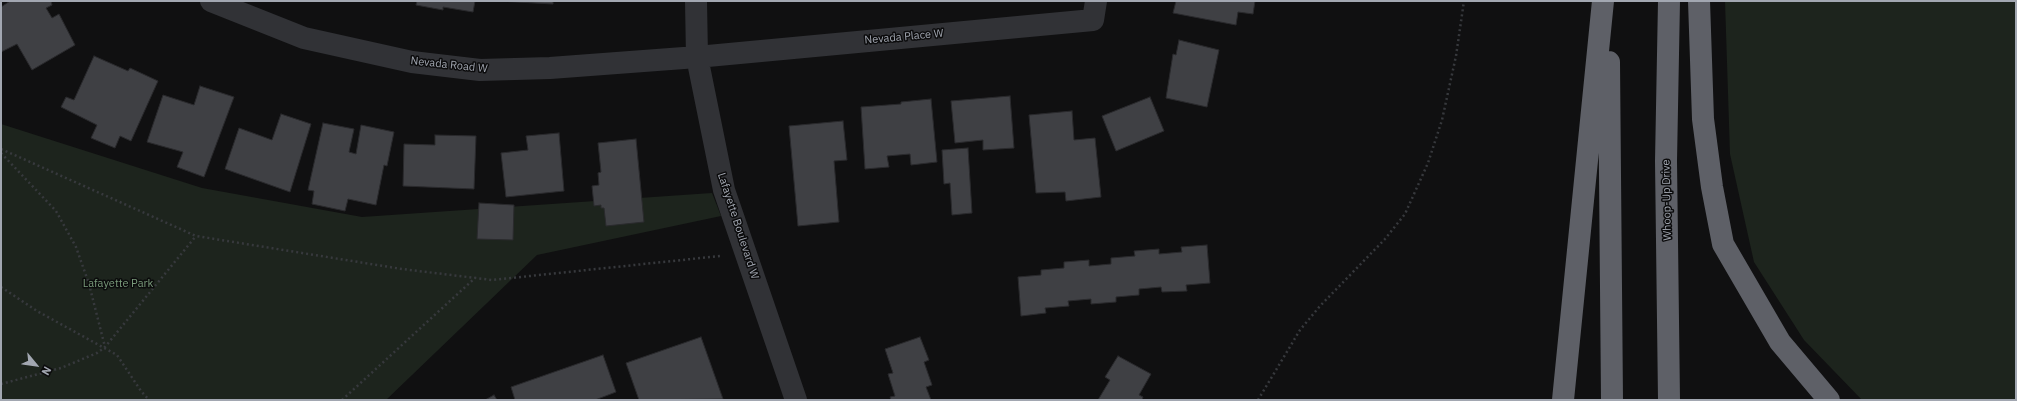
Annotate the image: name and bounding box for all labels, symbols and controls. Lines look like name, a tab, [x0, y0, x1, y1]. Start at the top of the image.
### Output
street label: Nevada Place W	[864, 27, 944, 47]
street label: Nevada Road W	[410, 54, 488, 76]
street label: Whoop-Up Drive	[1660, 159, 1674, 241]
street label: Lafayette Boulevard W	[715, 171, 761, 281]
park label: Lafayette Park	[83, 277, 153, 291]
north arrow	[16, 345, 56, 385]
text: N	[38, 364, 55, 378]

